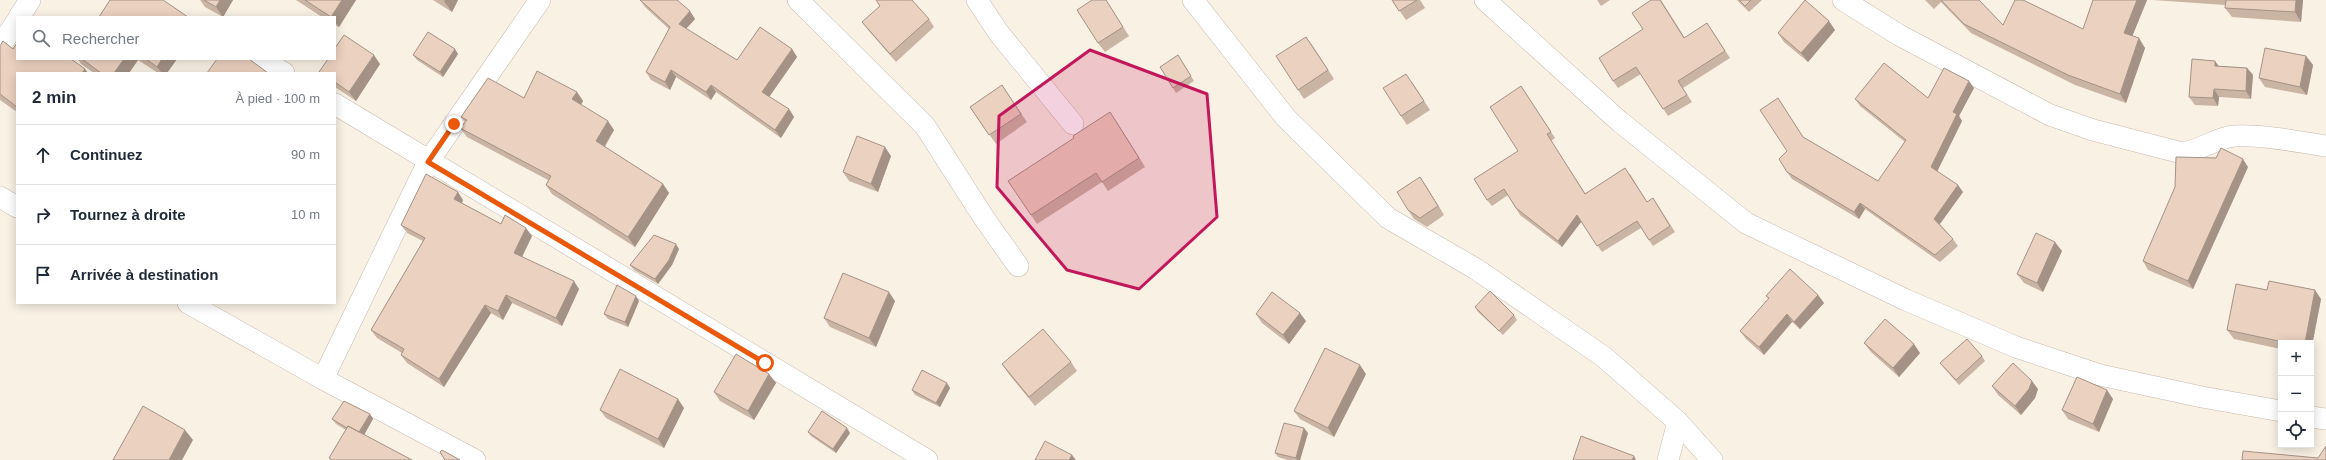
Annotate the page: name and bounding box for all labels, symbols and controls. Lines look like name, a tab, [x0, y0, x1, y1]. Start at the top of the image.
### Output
search box	[16, 16, 336, 60]
icon: search	[30, 27, 52, 49]
text: Rechercher	[62, 30, 140, 47]
text: 2 min	[32, 88, 76, 107]
text: À pied · 100 m	[235, 91, 320, 106]
route end	[445, 115, 463, 133]
icon: ahead	[32, 144, 54, 166]
text: Continuez	[70, 146, 143, 163]
text: 90 m	[291, 147, 320, 162]
icon: right	[32, 204, 54, 226]
text: Tournez à droite	[70, 206, 186, 223]
text: 10 m	[291, 207, 320, 222]
icon: arrive	[32, 264, 54, 286]
text: Arrivée à destination	[70, 266, 218, 283]
map controls	[2278, 340, 2314, 448]
button: +	[2278, 340, 2314, 376]
route start	[756, 354, 774, 372]
button: −	[2278, 376, 2314, 412]
button: locate	[2278, 412, 2314, 448]

